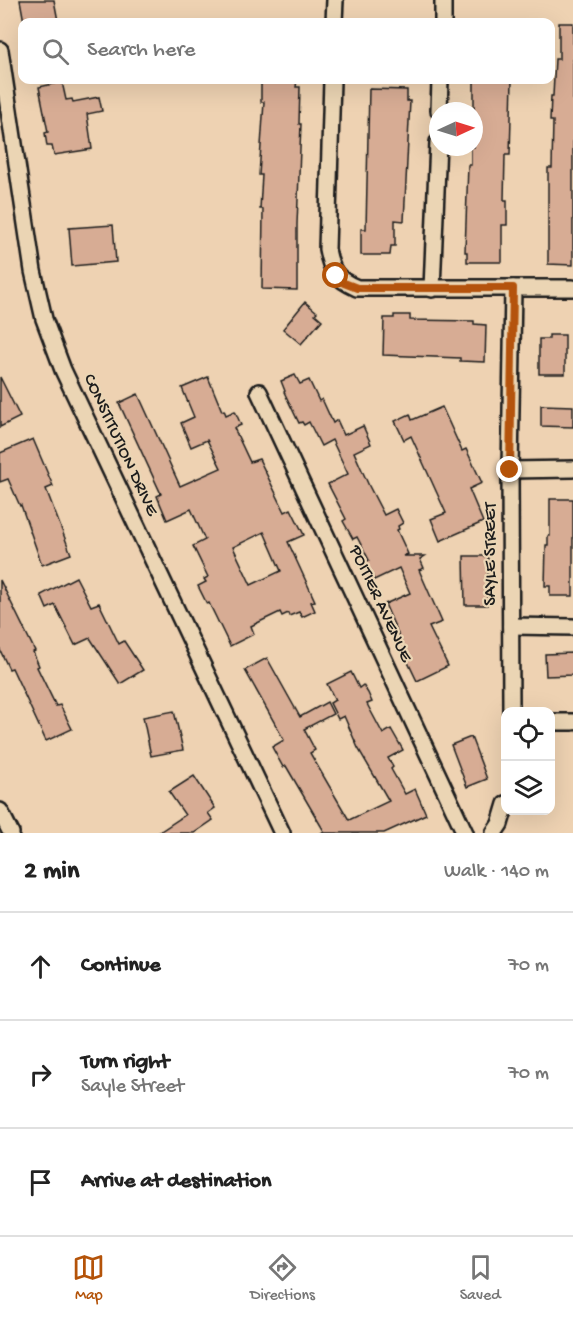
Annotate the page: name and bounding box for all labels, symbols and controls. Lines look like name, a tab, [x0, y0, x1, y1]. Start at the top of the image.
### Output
search box	[18, 18, 555, 84]
icon: search	[39, 35, 72, 68]
text: Search here	[87, 38, 195, 64]
north arrow	[429, 102, 483, 156]
route start	[322, 262, 348, 288]
street label: CONSTITUTION DRIVE	[78, 371, 162, 520]
route end	[496, 456, 522, 482]
street label: SAYLE STREET	[481, 501, 502, 606]
street label: POITIER AVENUE	[343, 541, 417, 666]
map controls	[501, 707, 555, 815]
button: locate	[501, 707, 555, 761]
button: layers	[501, 761, 555, 815]
text: 2 min	[24, 857, 79, 888]
text: Walk · 140 m	[444, 861, 549, 884]
icon: ahead	[24, 950, 57, 983]
text: Continue	[81, 953, 161, 979]
text: 70 m	[508, 955, 549, 978]
text: Turn right	[81, 1050, 169, 1076]
icon: right	[24, 1058, 57, 1091]
text: 70 m	[508, 1063, 549, 1086]
text: Sayle Street	[81, 1076, 184, 1099]
icon: arrive	[24, 1166, 57, 1199]
text: Arrive at destination	[81, 1169, 271, 1195]
tab: Map	[72, 1251, 105, 1306]
tab: Directions	[250, 1251, 315, 1306]
tab: Saved	[460, 1251, 501, 1306]

